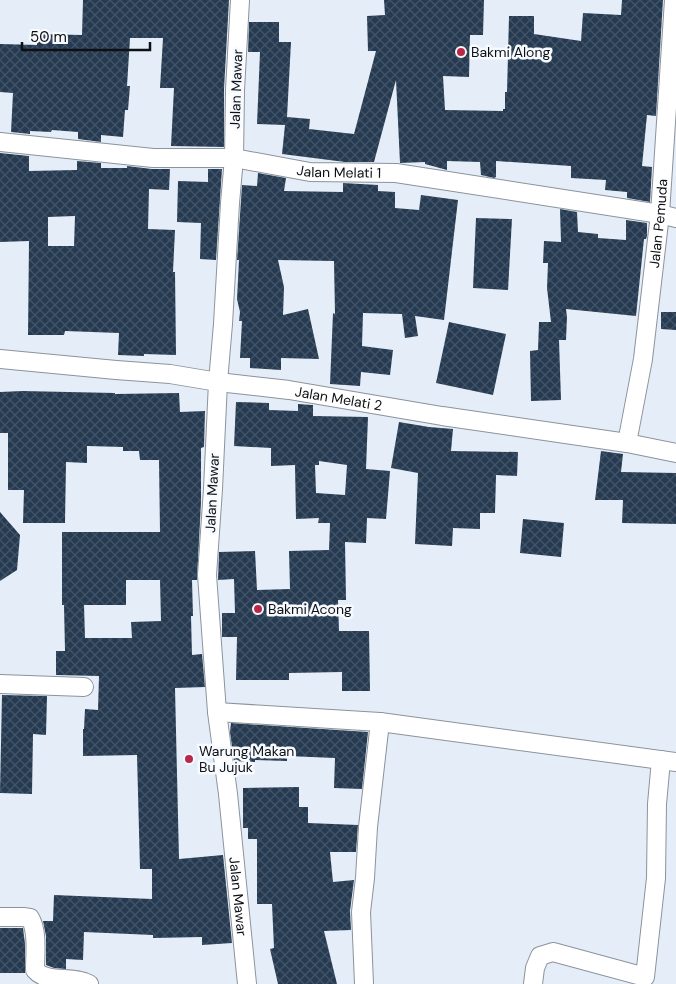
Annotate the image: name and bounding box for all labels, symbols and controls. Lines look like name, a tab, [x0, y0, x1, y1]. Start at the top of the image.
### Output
scale bar	[22, 20, 150, 52]
text: 50 m	[30, 27, 67, 47]
place label: Bakmi Along	[471, 43, 550, 61]
marker: Bakmi Along	[455, 46, 467, 58]
street label: Jalan Mawar	[226, 49, 246, 129]
street label: Jalan Melati 1	[295, 161, 381, 182]
street label: Jalan Pemuda	[645, 178, 671, 269]
street label: Jalan Melati 2	[294, 382, 383, 415]
street label: Jalan Mawar	[201, 453, 223, 533]
place label: Bakmi Acong	[268, 600, 352, 618]
marker: Bakmi Acong	[252, 603, 264, 615]
place label: Warung Makan Bu Jujuk	[199, 742, 294, 776]
marker: Warung Makan Bu Jujuk	[183, 753, 195, 765]
street label: Jalan Mawar	[225, 856, 251, 937]

